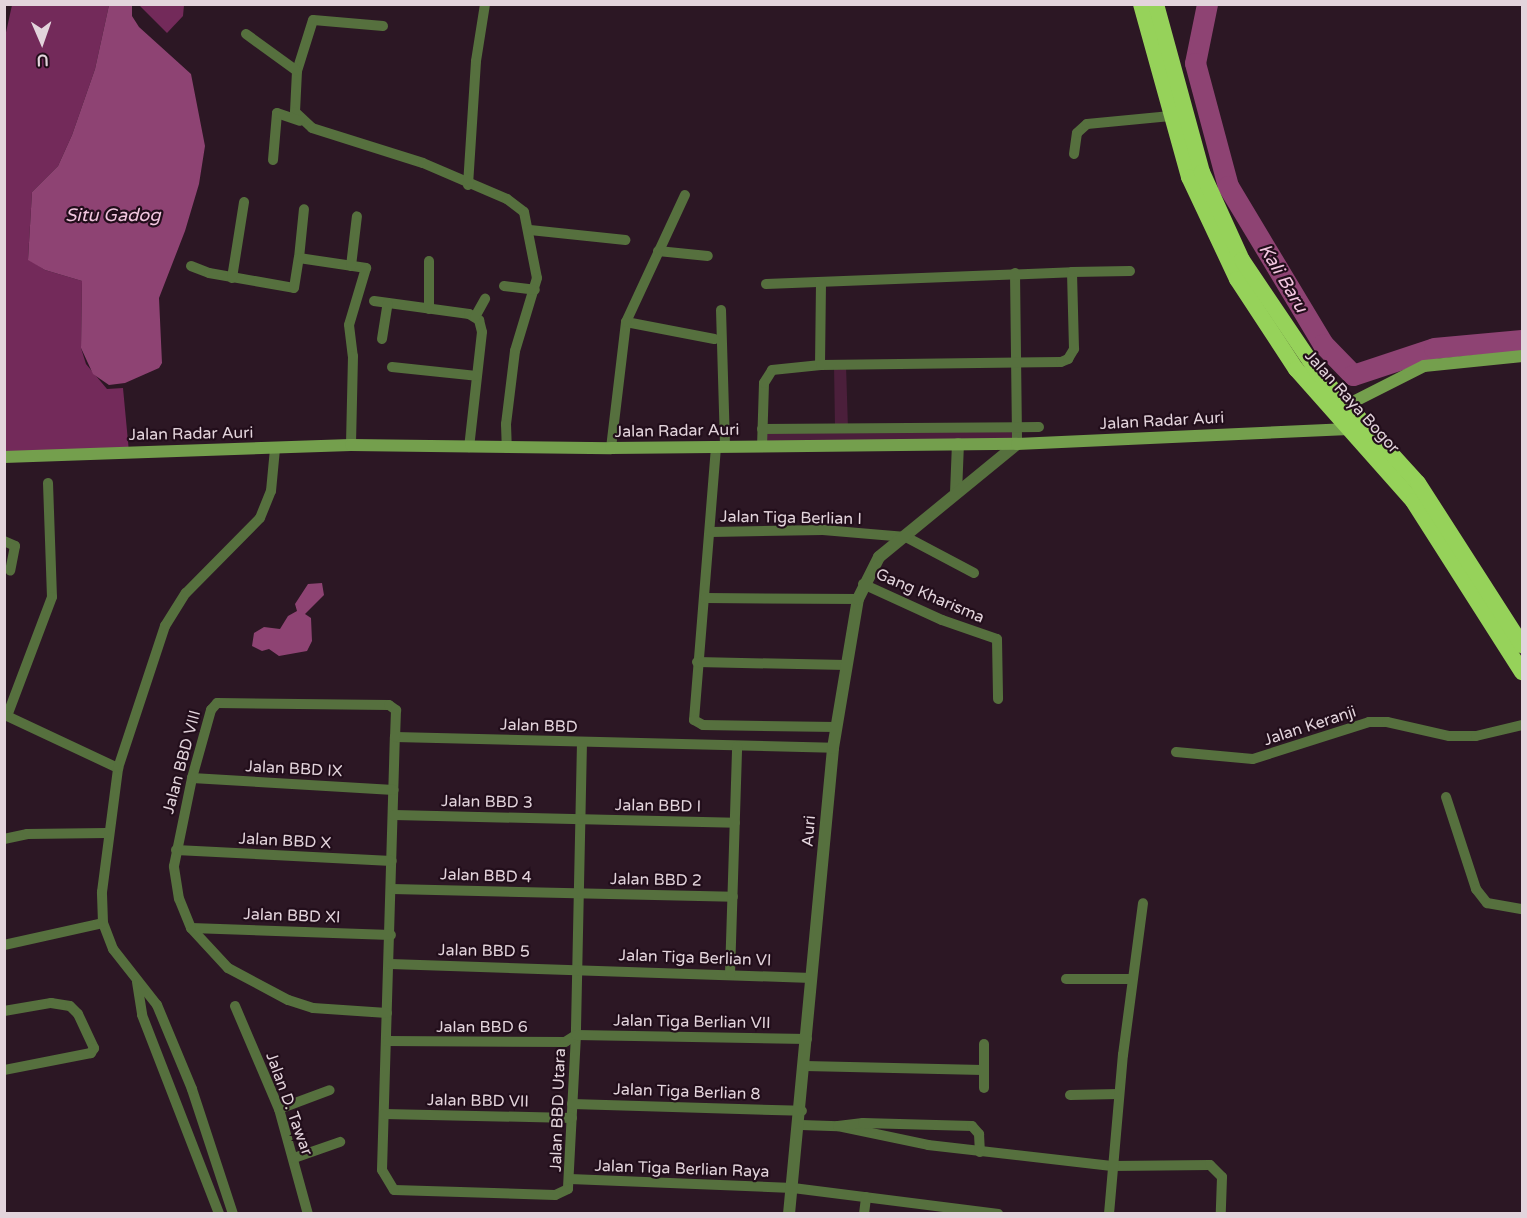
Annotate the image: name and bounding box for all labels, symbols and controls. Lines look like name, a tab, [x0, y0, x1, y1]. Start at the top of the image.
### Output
north arrow	[12, 12, 72, 72]
text: U	[36, 50, 49, 70]
water label: Situ Gadog	[65, 204, 161, 226]
water label: Kali Baru	[1254, 240, 1312, 316]
street label: Jalan Raya Bogor	[1301, 347, 1403, 457]
street label: Jalan Radar Auri	[1099, 408, 1225, 434]
street label: Jalan Radar Auri	[615, 420, 739, 442]
street label: Jalan Radar Auri	[129, 423, 253, 445]
street label: Jalan Tiga Berlian I	[720, 507, 862, 529]
street label: Gang Kharisma	[873, 564, 987, 628]
street label: Jalan Keranji	[1261, 702, 1359, 750]
street label: Jalan BBD VIII	[159, 708, 205, 816]
street label: Jalan BBD	[500, 715, 578, 737]
street label: Jalan BBD IX	[245, 757, 343, 781]
street label: Jalan BBD 3	[441, 792, 533, 812]
street label: Jalan BBD I	[615, 796, 701, 816]
street label: Auri	[798, 814, 820, 848]
street label: Jalan BBD X	[238, 829, 332, 853]
street label: Jalan BBD 4	[440, 865, 532, 887]
street label: Jalan BBD 2	[610, 870, 702, 890]
street label: Jalan BBD XI	[243, 905, 341, 927]
street label: Jalan BBD 5	[438, 941, 530, 961]
street label: Jalan Tiga Berlian VI	[618, 946, 772, 970]
street label: Jalan Tiga Berlian VII	[613, 1011, 771, 1033]
street label: Jalan BBD 6	[436, 1017, 528, 1037]
street label: Jalan BBD Utara	[546, 1048, 570, 1172]
street label: Jalan D. Tawar	[261, 1050, 317, 1158]
street label: Jalan Tiga Berlian 8	[613, 1080, 761, 1104]
street label: Jalan BBD VII	[427, 1091, 529, 1111]
street label: Jalan Tiga Berlian Raya	[594, 1156, 770, 1182]

